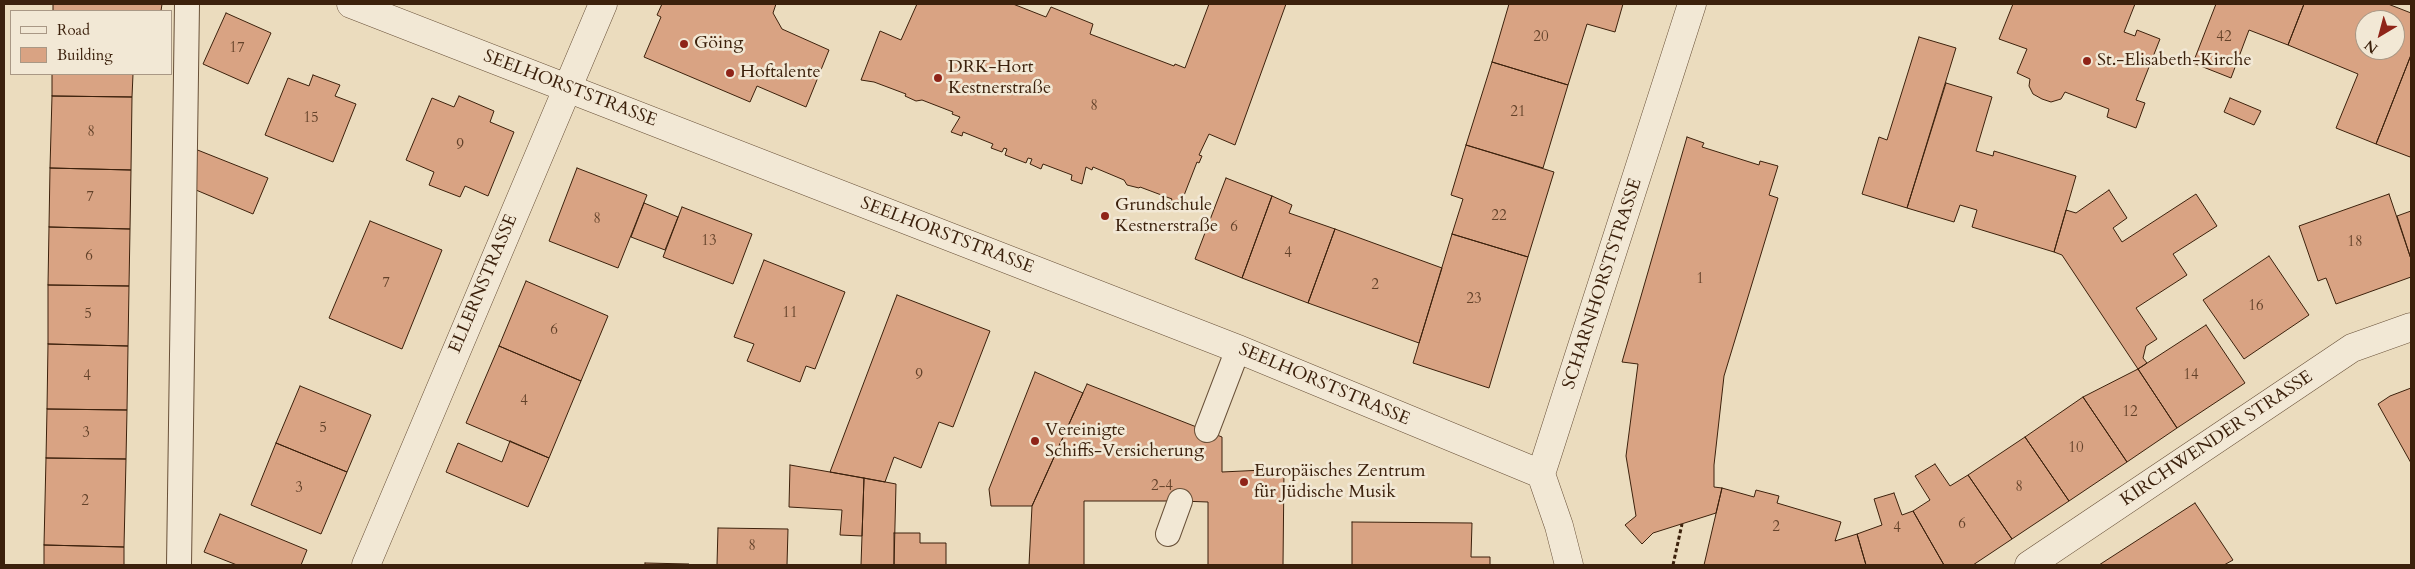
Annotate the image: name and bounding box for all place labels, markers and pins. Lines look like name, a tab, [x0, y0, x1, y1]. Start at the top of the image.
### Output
place label: Göing	[694, 33, 743, 55]
marker: Göing	[678, 38, 690, 50]
place label: St.-Elisabeth-Kirche	[2097, 50, 2252, 72]
marker: St.-Elisabeth-Kirche	[2081, 55, 2093, 67]
place label: DRK-Hort Kestnerstraße	[948, 57, 1051, 100]
place label: Hoftalente	[740, 62, 821, 84]
marker: Hoftalente	[724, 67, 736, 79]
marker: DRK-Hort Kestnerstraße	[932, 72, 944, 84]
place label: Grundschule Kestnerstraße	[1115, 195, 1218, 238]
marker: Grundschule Kestnerstraße	[1099, 210, 1111, 222]
place label: Vereinigte Schiffs-Versicherung	[1045, 420, 1204, 462]
marker: Vereinigte Schiffs-Versicherung	[1029, 435, 1041, 447]
place label: Europäisches Zentrum für Jüdische Musik	[1254, 461, 1426, 504]
marker: Europäisches Zentrum für Jüdische Musik	[1238, 476, 1250, 488]

